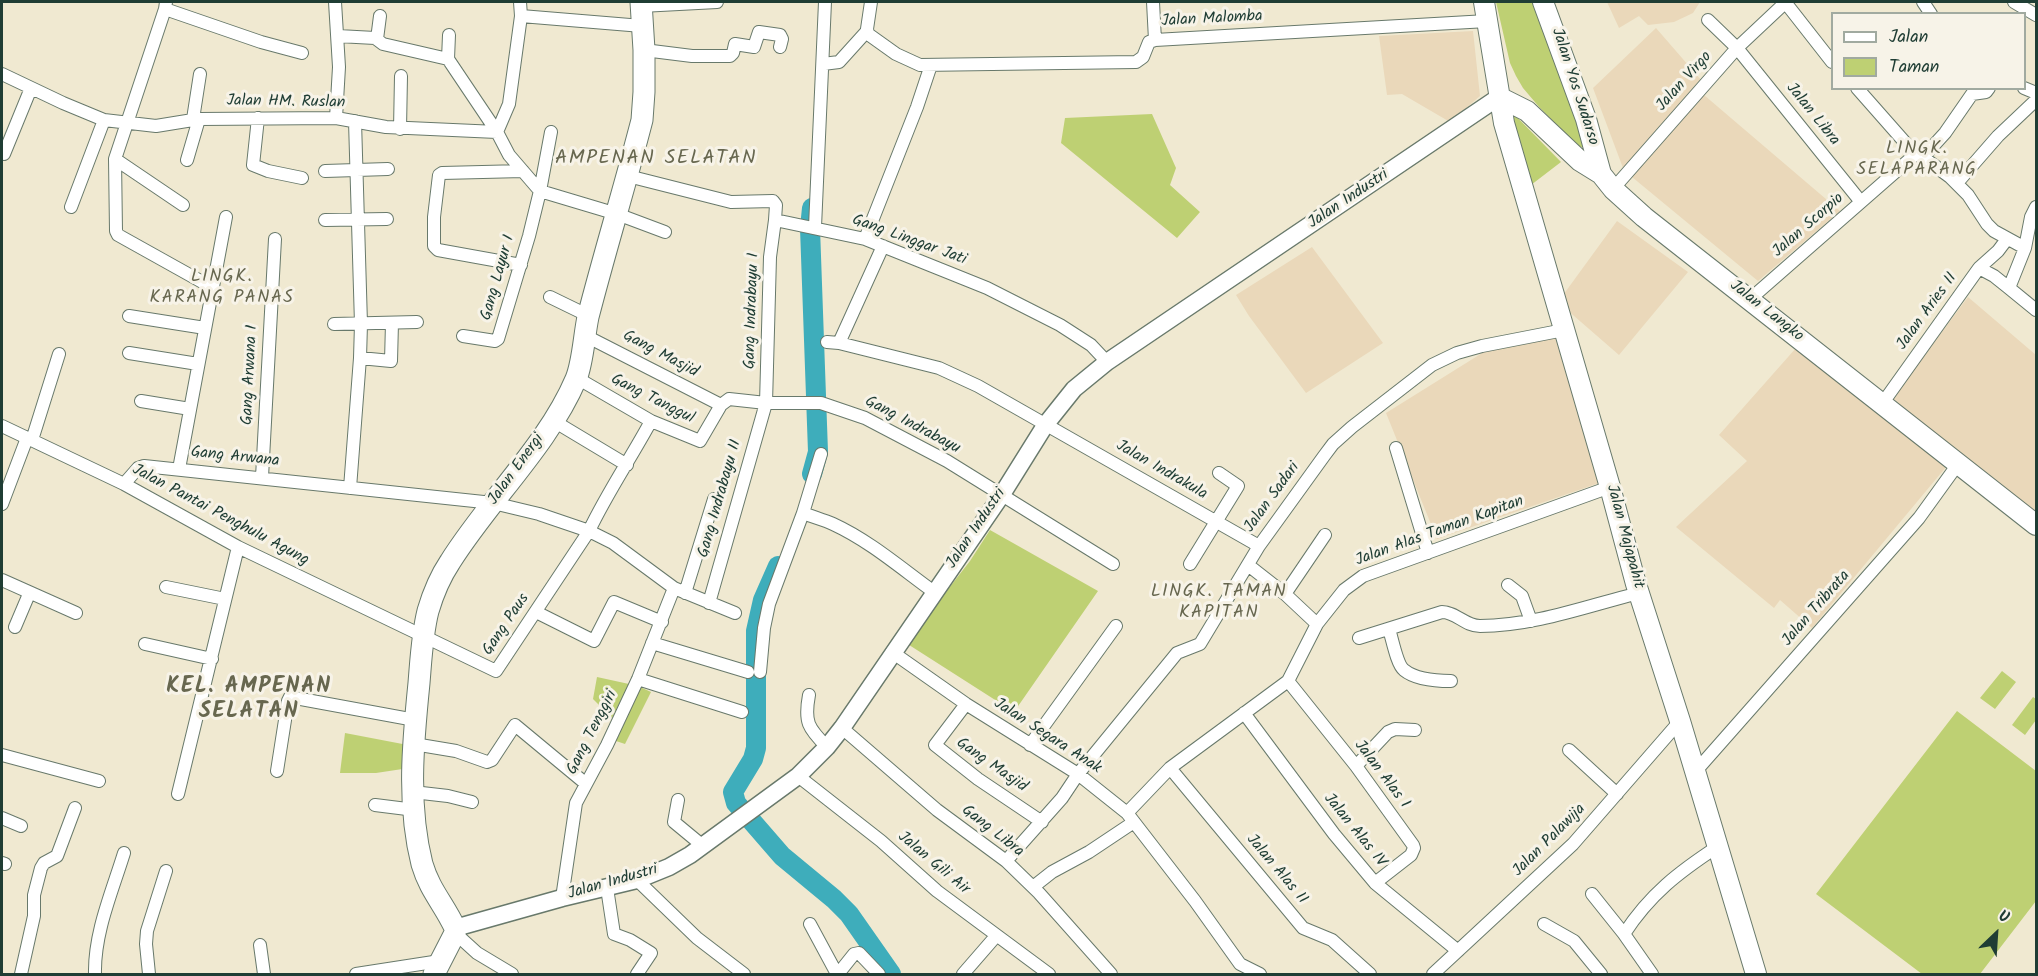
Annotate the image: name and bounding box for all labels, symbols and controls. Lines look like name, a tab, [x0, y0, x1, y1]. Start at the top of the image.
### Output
street label: Jalan Malomba	[1161, 8, 1263, 32]
legend	[1831, 12, 2026, 90]
text: Jalan	[1889, 23, 1928, 52]
street label: Jalan Yos Sudarso	[1546, 26, 1602, 148]
street label: Jalan Virgo	[1653, 48, 1717, 116]
text: Taman	[1889, 53, 1939, 82]
street label: Jalan Libra	[1781, 80, 1843, 150]
street label: Jalan HM. Ruslan	[226, 92, 346, 114]
district label: LINGK. SELAPARANG	[1856, 139, 1978, 182]
district label: AMPENAN SELATAN	[555, 148, 757, 172]
street label: Jalan Industri	[1305, 166, 1393, 234]
street label: Jalan Scorpio	[1769, 190, 1849, 262]
street label: Gang Linggar Jati	[849, 211, 969, 271]
street label: Gang Layur I	[478, 233, 520, 323]
street label: Gang Indrabayu I	[741, 252, 765, 370]
district label: LINGK. KARANG PANAS	[150, 267, 294, 310]
street label: Jalan Aries II	[1894, 270, 1962, 354]
street label: Jalan Langko	[1725, 277, 1807, 347]
street label: Gang Arwana I	[239, 324, 263, 426]
street label: Gang Masjid	[619, 327, 701, 383]
street label: Gang Tanggul	[607, 371, 697, 429]
street label: Gang Indrabayu	[861, 393, 963, 459]
street label: Jalan Energi	[485, 431, 549, 509]
street label: Jalan Indrakula	[1112, 437, 1210, 505]
street label: Gang Indrabayu II	[695, 438, 747, 560]
street label: Gang Arwana	[190, 444, 280, 472]
street label: Jalan Sadari	[1241, 459, 1305, 537]
street label: Jalan Pantai Penghulu Agung	[128, 461, 312, 571]
street label: Jalan Majapahit	[1601, 483, 1647, 591]
street label: Jalan Industri	[943, 485, 1011, 573]
street label: Jalan Alas Taman Kapitan	[1353, 493, 1527, 571]
street label: Jalan Tribrata	[1779, 567, 1855, 651]
district label: LINGK. TAMAN KAPITAN	[1151, 582, 1287, 624]
street label: Gang Paus	[479, 590, 535, 660]
district label: KEL. AMPENAN SELATAN	[166, 675, 332, 726]
street label: Gang Tenggiri	[564, 688, 622, 778]
street label: Jalan Segara Anak	[990, 695, 1104, 779]
street label: Gang Masjid	[952, 734, 1030, 798]
street label: Jalan Alas I	[1349, 737, 1413, 813]
street label: Jalan Alas IV	[1318, 790, 1390, 872]
street label: Jalan Palawija	[1510, 801, 1590, 881]
street label: Gang Libra	[957, 802, 1027, 862]
street label: Jalan Gili Air	[893, 828, 973, 900]
street label: Jalan Alas II	[1241, 831, 1311, 909]
street label: Jalan Industri	[566, 861, 660, 905]
north arrow	[1966, 904, 2026, 964]
text: U	[1994, 904, 2013, 931]

